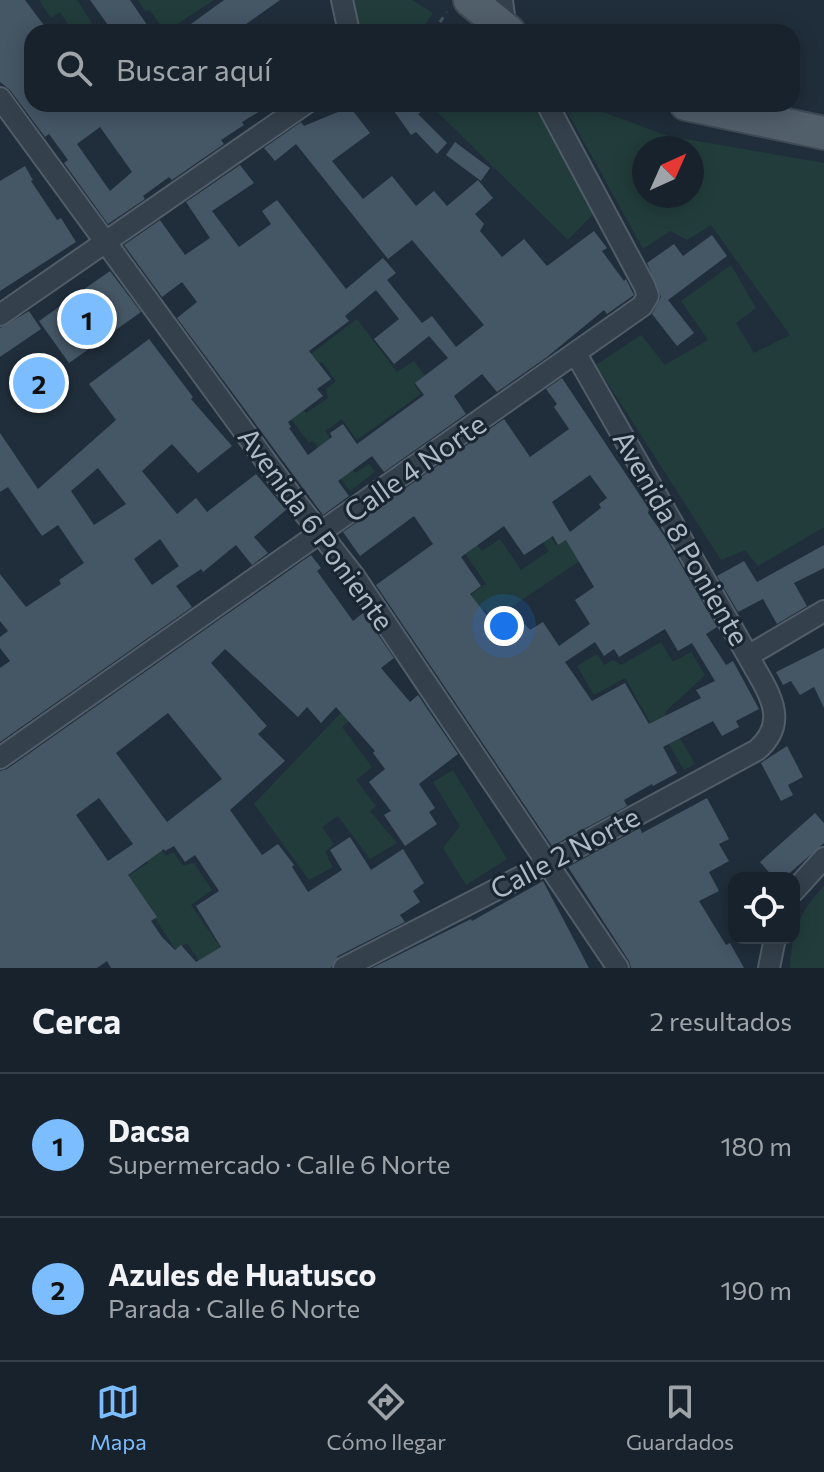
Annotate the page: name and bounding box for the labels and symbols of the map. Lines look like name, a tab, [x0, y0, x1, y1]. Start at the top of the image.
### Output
north arrow	[632, 136, 704, 208]
pin: 1	[61, 289, 113, 349]
pin: 2	[13, 353, 65, 413]
street label: Calle 4 Norte	[337, 406, 492, 529]
street label: Avenida 6 Poniente	[232, 420, 402, 637]
street label: Avenida 8 Poniente	[606, 424, 757, 651]
your location	[484, 606, 524, 646]
street label: Calle 2 Norte	[484, 799, 645, 906]

